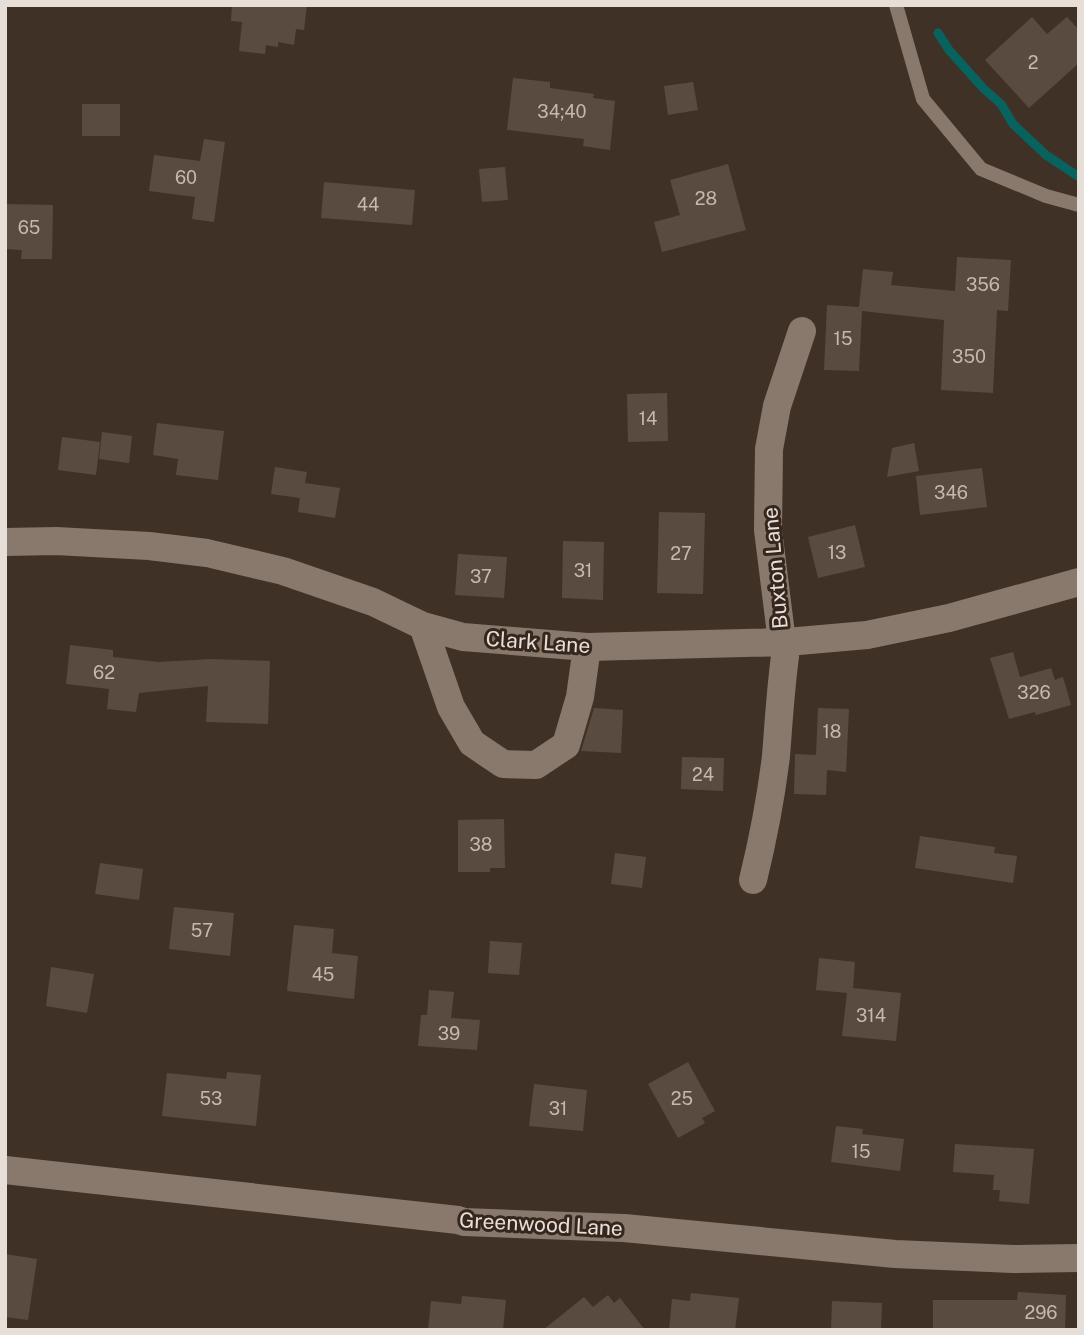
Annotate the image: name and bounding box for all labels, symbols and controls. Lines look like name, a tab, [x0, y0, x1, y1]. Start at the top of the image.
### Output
house number: 2	[1028, 52, 1038, 73]
house number: 34;40	[537, 101, 587, 122]
house number: 60	[175, 167, 197, 188]
house number: 28	[695, 188, 717, 209]
house number: 44	[357, 194, 379, 215]
house number: 65	[18, 217, 40, 238]
house number: 356	[966, 274, 1000, 295]
house number: 15	[834, 328, 852, 349]
house number: 350	[952, 346, 986, 367]
house number: 14	[639, 408, 657, 429]
house number: 346	[934, 482, 968, 503]
street label: Buxton Lane	[757, 506, 793, 630]
house number: 13	[828, 542, 846, 563]
house number: 27	[670, 543, 692, 564]
house number: 31	[574, 560, 592, 581]
house number: 37	[470, 566, 492, 587]
street label: Clark Lane	[485, 626, 591, 658]
house number: 62	[93, 662, 115, 683]
house number: 326	[1017, 682, 1051, 703]
house number: 18	[823, 721, 841, 742]
house number: 24	[692, 764, 714, 785]
house number: 38	[470, 834, 492, 855]
house number: 57	[191, 920, 213, 941]
house number: 45	[312, 964, 334, 985]
house number: 314	[856, 1005, 886, 1026]
house number: 39	[438, 1023, 460, 1044]
house number: 53	[200, 1088, 222, 1109]
house number: 25	[671, 1088, 693, 1109]
house number: 31	[549, 1098, 567, 1119]
house number: 15	[852, 1141, 870, 1162]
street label: Greenwood Lane	[458, 1207, 624, 1241]
house number: 296	[1024, 1302, 1058, 1323]

